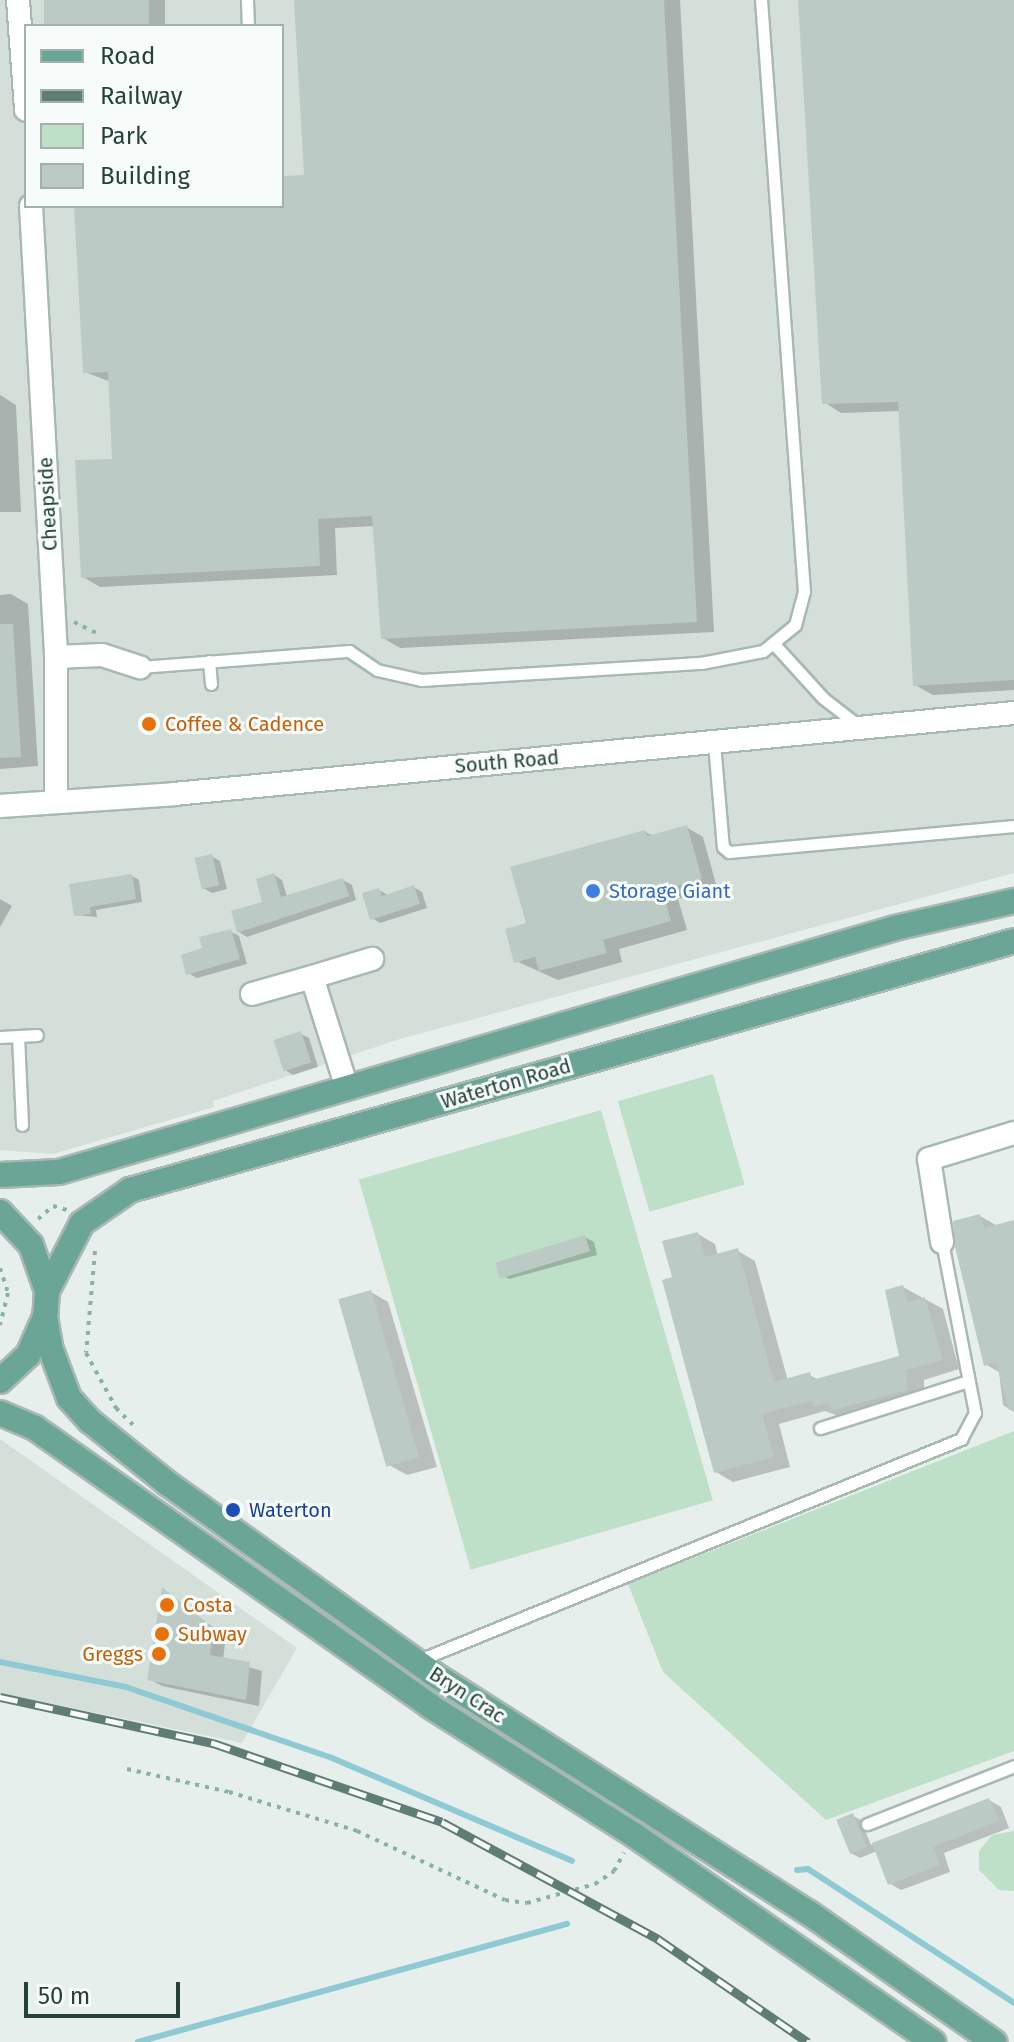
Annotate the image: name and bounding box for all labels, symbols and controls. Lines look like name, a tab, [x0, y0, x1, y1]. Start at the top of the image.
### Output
legend	[24, 24, 284, 208]
text: Road	[100, 42, 155, 70]
text: Railway	[100, 82, 183, 110]
text: Park	[100, 122, 147, 150]
text: Building	[100, 162, 190, 190]
street label: Cheapside	[34, 456, 62, 552]
place label: Coffee & Cadence	[165, 712, 324, 736]
marker: Coffee & Cadence	[140, 715, 158, 733]
street label: South Road	[454, 745, 560, 779]
place label: Storage Giant	[609, 879, 731, 903]
marker: Storage Giant	[584, 882, 602, 900]
street label: Waterton Road	[438, 1054, 574, 1114]
place label: Waterton	[249, 1498, 332, 1522]
marker: Waterton	[224, 1501, 242, 1519]
place label: Costa	[183, 1593, 233, 1617]
marker: Costa	[158, 1596, 176, 1614]
place label: Subway	[178, 1622, 247, 1646]
marker: Subway	[153, 1625, 171, 1643]
place label: Greggs	[82, 1642, 143, 1666]
marker: Greggs	[150, 1645, 168, 1663]
street label: Bryn Crac	[425, 1662, 509, 1728]
scale bar	[28, 1966, 184, 2016]
text: 50 m	[38, 1982, 90, 2010]

